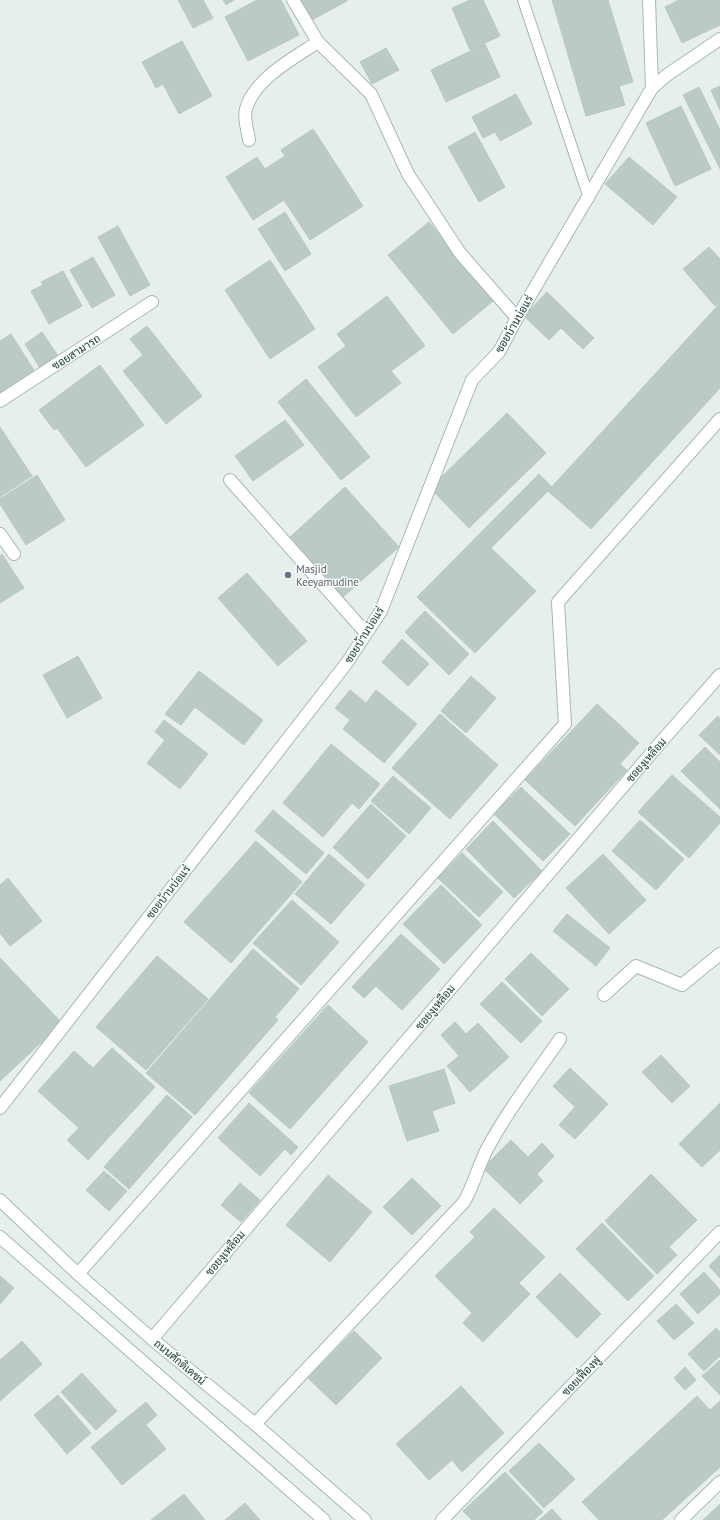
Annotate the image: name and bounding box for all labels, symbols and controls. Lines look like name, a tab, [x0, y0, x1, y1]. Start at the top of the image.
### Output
street label: ซอยบ้านบ่อแร่	[492, 293, 536, 355]
street label: ซอยสามารถ	[49, 331, 103, 373]
place label: Masjid Keeyamudine	[296, 562, 359, 589]
marker: Masjid Keeyamudine	[283, 570, 293, 580]
street label: ซอยบ้านบ่อแร่	[341, 604, 387, 666]
street label: ซอยงูเหลือม	[623, 735, 670, 786]
street label: ซอยบ้านบ่อแร่	[143, 862, 193, 922]
street label: ซอยงูเหลือม	[412, 982, 459, 1033]
street label: ซอยงูเหลือม	[202, 1228, 249, 1279]
street label: ถนนศักดิเดชน์	[151, 1335, 209, 1388]
street label: ซอยเฟื่องฟู	[556, 1350, 604, 1400]

